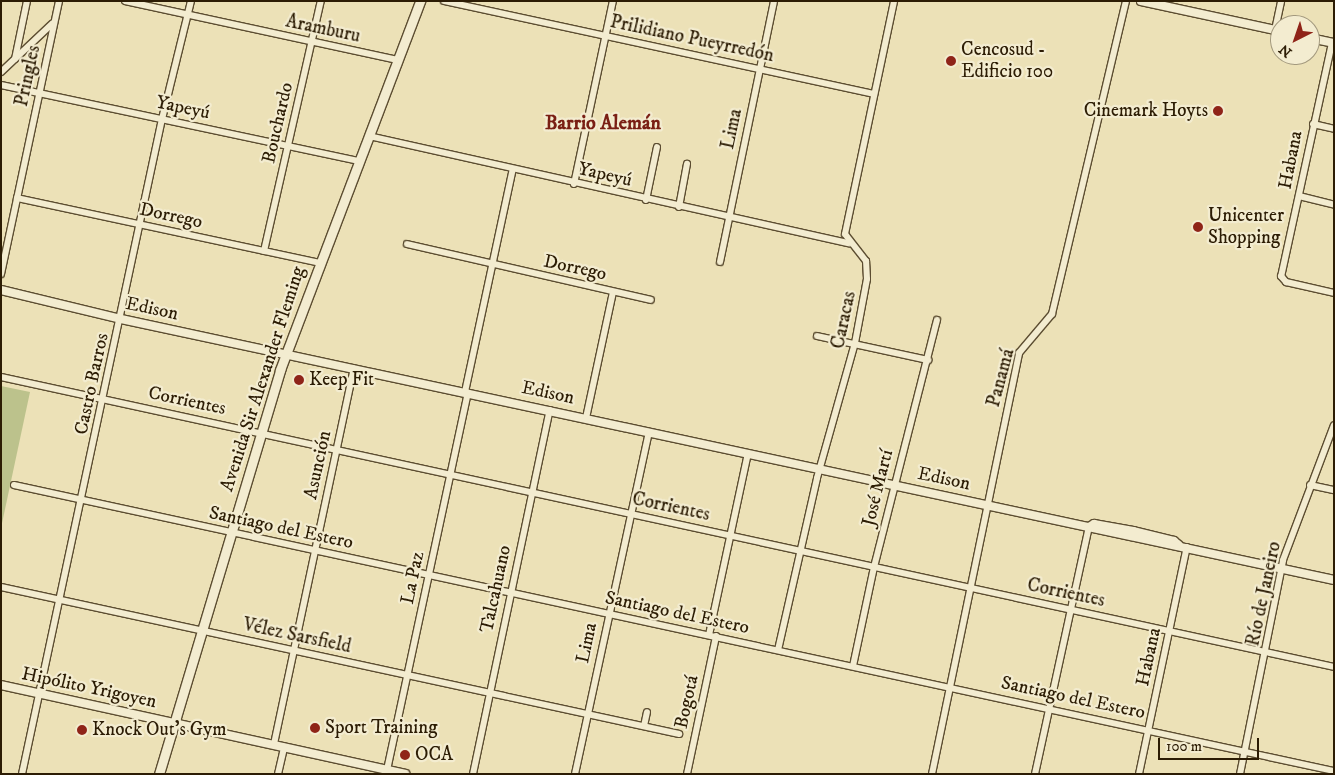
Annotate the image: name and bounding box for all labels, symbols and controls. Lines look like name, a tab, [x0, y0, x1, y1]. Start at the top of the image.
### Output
street label: Aramburu	[284, 10, 362, 48]
street label: Prilidiano Pueyrredón	[608, 10, 776, 68]
north arrow	[1270, 15, 1320, 65]
place label: Cencosud - Edificio 100	[961, 39, 1053, 83]
text: N	[1276, 40, 1296, 61]
street label: Pringles	[10, 43, 46, 109]
marker: Cencosud - Edificio 100	[945, 55, 957, 67]
street label: Bouchardo	[258, 80, 298, 166]
street label: Yapeyú	[154, 91, 212, 125]
place label: Cinemark Hoyts	[1084, 100, 1208, 122]
marker: Cinemark Hoyts	[1212, 105, 1224, 117]
street label: Lima	[717, 107, 747, 151]
district label: Barrio Alemán	[545, 111, 661, 135]
street label: Habana	[1274, 129, 1308, 191]
street label: Yapeyú	[576, 158, 634, 192]
street label: Dorrego	[137, 198, 205, 234]
place label: Unicenter Shopping	[1208, 205, 1284, 249]
marker: Unicenter Shopping	[1192, 221, 1204, 233]
street label: Dorrego	[541, 250, 609, 286]
street label: Avenida Sir Alexander Fleming	[216, 264, 310, 494]
street label: Caracas	[827, 289, 861, 351]
street label: Edison	[124, 292, 180, 326]
street label: Castro Barros	[70, 331, 114, 437]
street label: Panamá	[982, 346, 1020, 410]
place label: Keep Fit	[309, 369, 374, 391]
marker: Keep Fit	[293, 374, 305, 386]
street label: Edison	[520, 376, 576, 410]
street label: Corrientes	[146, 382, 228, 420]
street label: Asunción	[300, 429, 336, 501]
street label: José Martí	[857, 447, 899, 529]
street label: Edison	[916, 462, 972, 496]
street label: Corrientes	[630, 488, 712, 526]
street label: Santiago del Estero	[207, 502, 355, 554]
street label: Río de Janeiro	[1242, 540, 1286, 648]
street label: Talcahuano	[476, 543, 516, 635]
street label: La Paz	[396, 550, 430, 606]
street label: Corrientes	[1025, 574, 1107, 612]
street label: Santiago del Estero	[603, 587, 751, 639]
street label: Vélez Sarsfield	[241, 613, 353, 659]
street label: Lima	[572, 621, 602, 665]
street label: Habana	[1132, 626, 1166, 688]
street label: Hipólito Yrigoyen	[19, 663, 159, 713]
street label: Santiago del Estero	[999, 672, 1147, 724]
street label: Bogotá	[670, 673, 704, 731]
place label: Sport Training	[325, 717, 437, 739]
place label: Knock Out's Gym	[92, 719, 226, 741]
marker: Sport Training	[309, 722, 321, 734]
marker: Knock Out's Gym	[76, 724, 88, 736]
scale bar	[1160, 728, 1261, 760]
text: 100 m	[1166, 737, 1202, 756]
place label: OCA	[415, 744, 453, 766]
marker: OCA	[399, 749, 411, 761]

